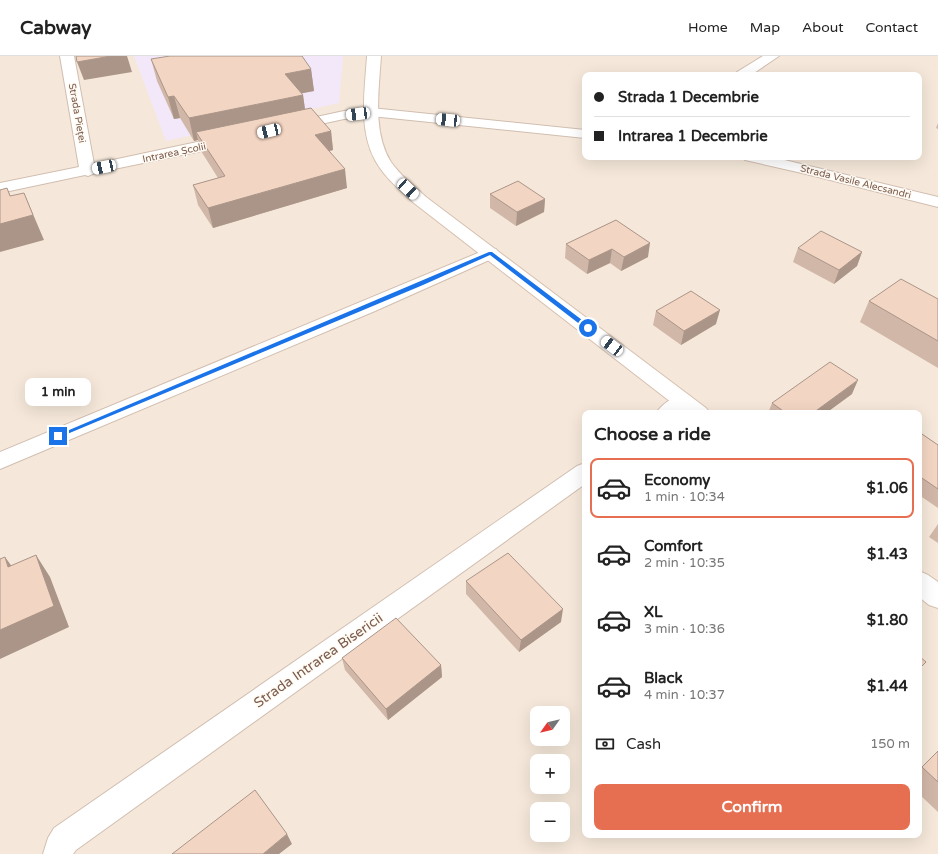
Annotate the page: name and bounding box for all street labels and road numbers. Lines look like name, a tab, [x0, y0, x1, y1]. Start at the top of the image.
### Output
street label: Strada Pieței	[66, 82, 88, 144]
street label: Intrarea Școlii	[141, 140, 207, 166]
street label: Strada Vasile Alecsandri	[799, 162, 912, 202]
street label: Strada Intrarea Bisericii	[250, 609, 386, 711]

